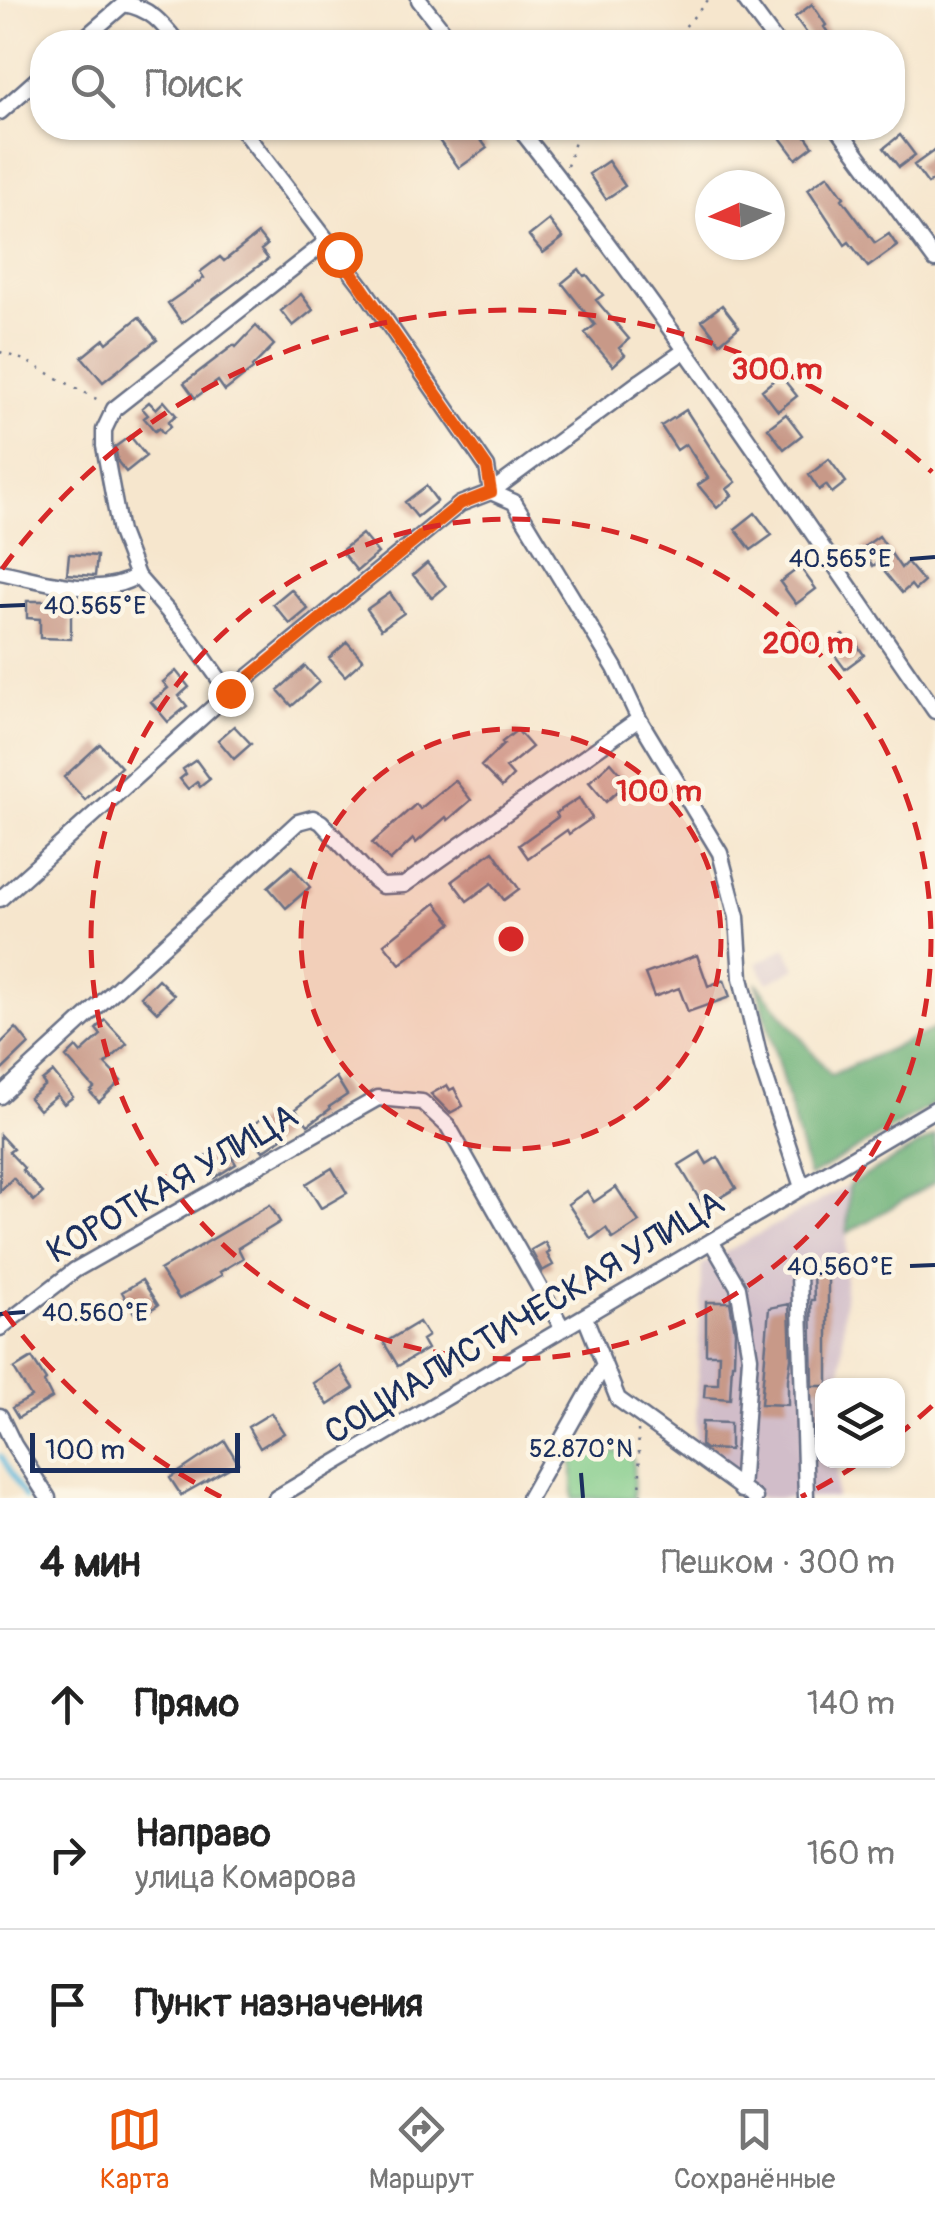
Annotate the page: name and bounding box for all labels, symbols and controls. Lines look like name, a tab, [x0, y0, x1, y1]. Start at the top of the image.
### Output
search box	[30, 30, 905, 140]
icon: search	[65, 58, 120, 113]
text: Поиск	[145, 61, 244, 109]
north arrow	[695, 170, 785, 260]
route start	[317, 232, 363, 278]
text: 300 m	[732, 351, 822, 388]
text: 40.565°E	[789, 544, 891, 575]
text: 40.565°E	[44, 591, 146, 622]
text: 200 m	[763, 625, 853, 662]
route end	[208, 671, 254, 717]
text: 100 m	[616, 773, 702, 810]
centre of rings	[493, 921, 529, 957]
street label: КОРОТКАЯ УЛИЦА	[39, 1094, 306, 1274]
street label: СОЦИАЛИСТИЧЕСКАЯ УЛИЦА	[317, 1181, 732, 1455]
text: 40.560°E	[787, 1252, 893, 1283]
text: 40.560°E	[42, 1298, 148, 1329]
map controls	[815, 1378, 905, 1468]
button: layers	[815, 1378, 905, 1468]
scale bar	[30, 1428, 240, 1472]
text: 100 m	[45, 1433, 125, 1468]
text: 52.870°N	[529, 1434, 633, 1465]
text: 4 мин	[40, 1537, 141, 1589]
text: Пешком · 300 m	[661, 1543, 895, 1583]
icon: ahead	[40, 1677, 95, 1732]
text: Прямо	[135, 1680, 239, 1728]
text: 140 m	[807, 1684, 895, 1724]
text: Направо	[135, 1810, 271, 1858]
icon: right	[40, 1827, 95, 1882]
text: 160 m	[807, 1834, 895, 1874]
text: улица Комарова	[135, 1858, 356, 1898]
icon: arrive	[40, 1977, 95, 2032]
text: Пункт назначения	[135, 1980, 423, 2028]
tab: Карта	[100, 2102, 169, 2197]
tab: Маршрут	[369, 2102, 474, 2197]
tab: Сохранённые	[674, 2102, 835, 2197]

